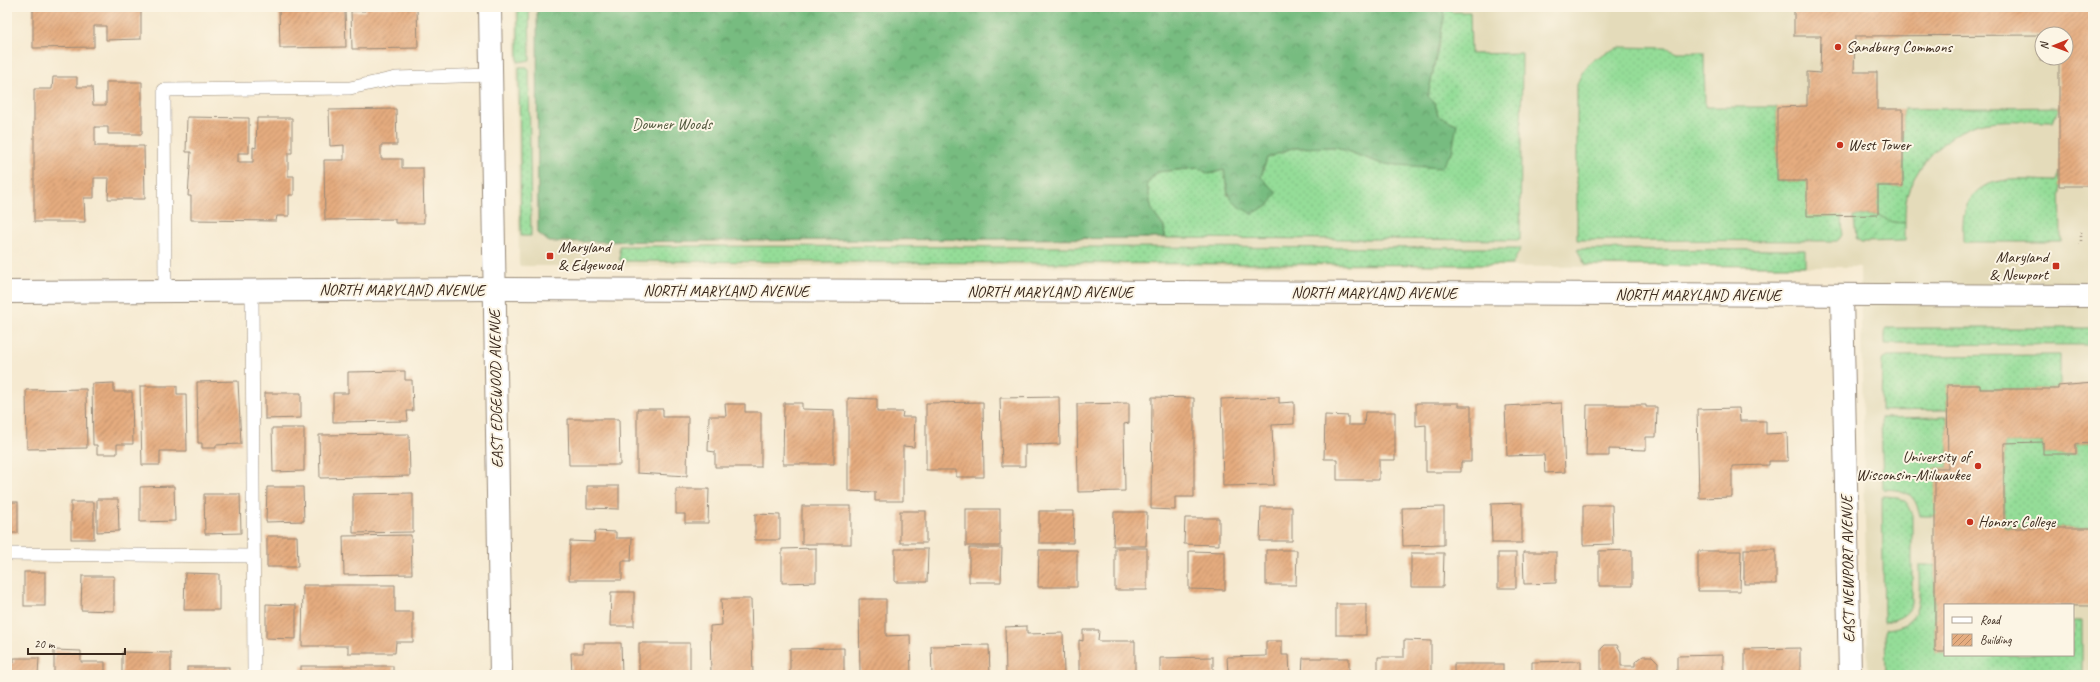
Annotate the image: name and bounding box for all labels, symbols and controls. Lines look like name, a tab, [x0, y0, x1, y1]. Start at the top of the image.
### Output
north arrow	[2034, 26, 2074, 66]
place label: Sandburg Commons	[1846, 37, 1954, 57]
text: N	[2037, 40, 2051, 50]
marker: Sandburg Commons	[1833, 42, 1843, 52]
park label: Downer Woods	[632, 114, 713, 134]
place label: West Tower	[1848, 135, 1913, 155]
marker: West Tower	[1835, 140, 1845, 150]
place label: Maryland & Edgewood	[558, 237, 625, 275]
place label: Maryland & Newport	[1989, 247, 2051, 285]
marker: Maryland & Edgewood	[545, 251, 555, 261]
marker: Maryland & Newport	[2051, 261, 2061, 271]
street label: NORTH MARYLAND AVENUE	[319, 280, 487, 300]
street label: NORTH MARYLAND AVENUE	[643, 281, 811, 301]
street label: NORTH MARYLAND AVENUE	[967, 282, 1135, 302]
street label: NORTH MARYLAND AVENUE	[1291, 283, 1459, 303]
street label: NORTH MARYLAND AVENUE	[1615, 285, 1783, 305]
street label: EAST EDGEWOOD AVENUE	[485, 307, 507, 468]
place label: University of Wisconsin-Milwaukee	[1856, 447, 1973, 485]
marker: University of Wisconsin-Milwaukee	[1973, 461, 1983, 471]
street label: EAST NEWPORT AVENUE	[1837, 493, 1859, 643]
place label: Honors College	[1978, 512, 2057, 532]
marker: Honors College	[1965, 517, 1975, 527]
legend	[1944, 604, 2074, 656]
text: Road	[1980, 612, 2002, 628]
scale bar	[28, 630, 125, 656]
text: Building	[1980, 632, 2012, 648]
text: 20 m	[34, 636, 56, 652]

